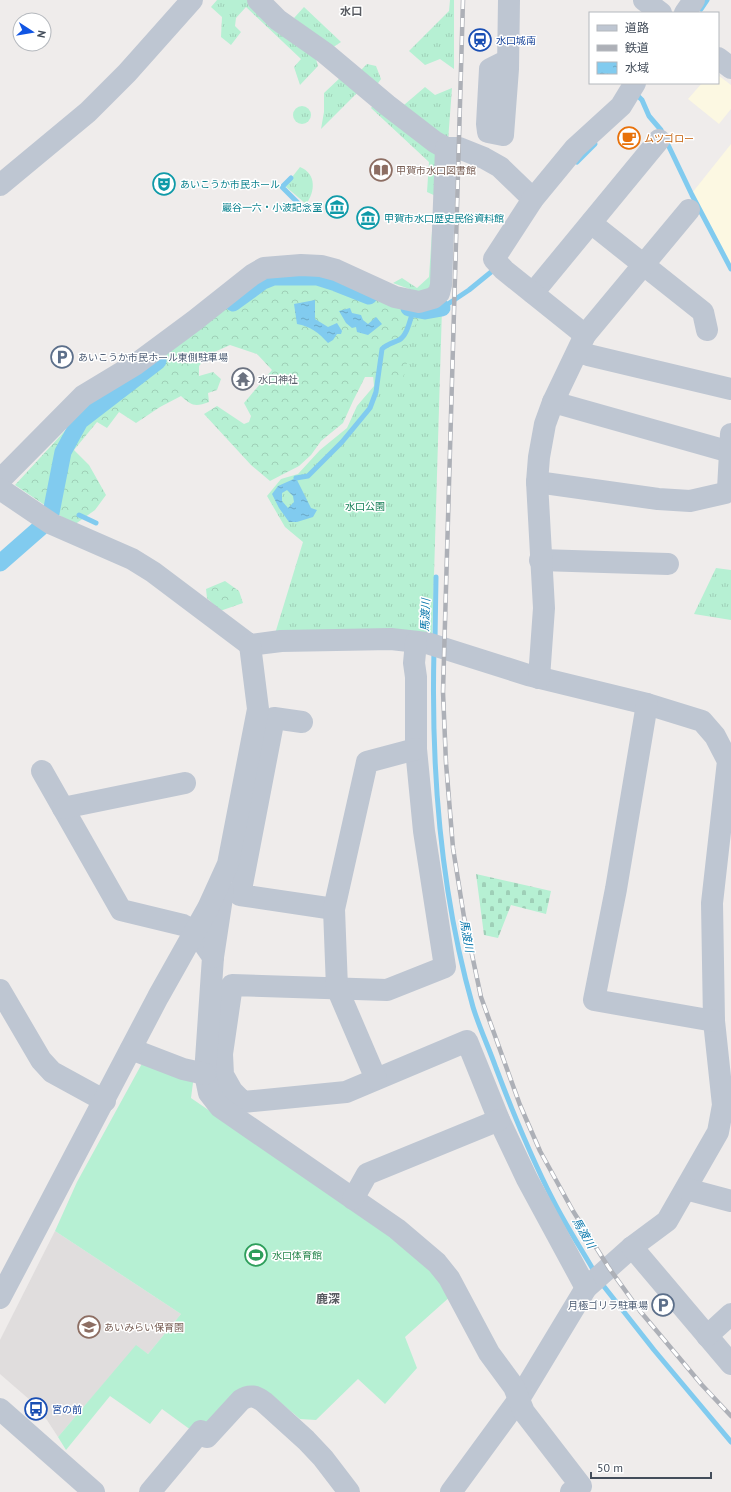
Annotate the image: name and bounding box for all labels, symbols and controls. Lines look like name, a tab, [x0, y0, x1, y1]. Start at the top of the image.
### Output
district label: 水口	[340, 4, 362, 18]
north arrow	[12, 12, 52, 52]
legend	[589, 12, 719, 84]
text: 道路	[625, 20, 649, 35]
station icon: 水口城南	[467, 27, 493, 53]
text: N	[34, 29, 49, 39]
place label: 水口城南	[496, 34, 536, 47]
text: 鉄道	[625, 40, 649, 55]
text: 水域	[625, 60, 649, 75]
cafe icon: ムツゴロー	[616, 125, 642, 151]
place label: ムツゴロー	[644, 132, 694, 145]
library icon: 甲賀市水口図書館	[368, 157, 394, 183]
place label: 甲賀市水口図書館	[396, 164, 476, 177]
theatre icon: あいこうか市民ホール	[151, 171, 177, 197]
place label: あいこうか市民ホール	[180, 178, 280, 191]
museum icon: 巖谷一六・小波記念室	[324, 194, 350, 220]
place label: 巖谷一六・小波記念室	[222, 201, 322, 214]
museum icon: 甲賀市水口歴史民俗資料館	[355, 205, 381, 231]
place label: 甲賀市水口歴史民俗資料館	[384, 212, 504, 225]
parking icon: あいこうか市民ホール東側駐車場	[49, 344, 75, 370]
place label: あいこうか市民ホール東側駐車場	[78, 351, 228, 364]
temple icon: 水口神社	[230, 366, 256, 392]
place label: 水口神社	[258, 373, 298, 386]
park label: 水口公園	[345, 500, 385, 513]
water label: 馬渡川	[417, 597, 433, 632]
water label: 馬渡川	[457, 919, 477, 954]
water label: 馬渡川	[570, 1215, 599, 1252]
sports icon: 水口体育館	[243, 1242, 269, 1268]
place label: 水口体育館	[272, 1249, 322, 1262]
district label: 鹿深	[316, 1291, 340, 1306]
parking icon: 月極ゴリラ駐車場	[650, 1292, 676, 1318]
place label: 月極ゴリラ駐車場	[568, 1299, 648, 1312]
school or university icon: あいみらい保育園	[76, 1314, 102, 1340]
place label: あいみらい保育園	[104, 1321, 184, 1334]
bus stop icon: 宮の前	[23, 1396, 49, 1422]
place label: 宮の前	[52, 1403, 82, 1416]
scale bar	[591, 1454, 711, 1480]
text: 50 m	[597, 1460, 623, 1475]

